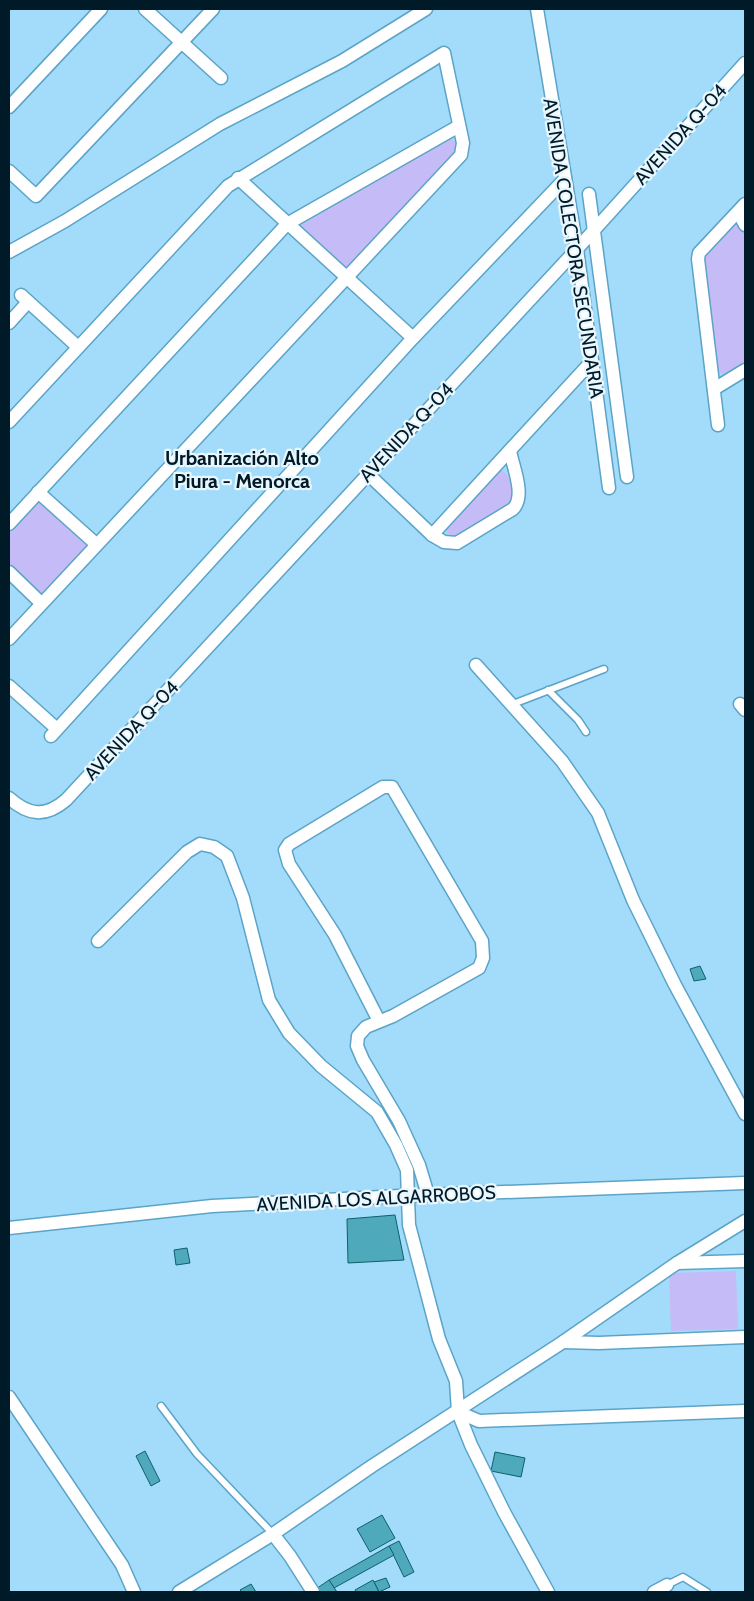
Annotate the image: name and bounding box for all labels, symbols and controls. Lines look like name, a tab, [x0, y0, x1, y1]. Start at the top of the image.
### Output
street label: AVENIDA Q-04	[629, 79, 732, 189]
street label: AVENIDA COLECTORA SECUNDARIA	[538, 96, 609, 400]
street label: AVENIDA Q-04	[354, 378, 458, 487]
district label: Urbanización Alto Piura - Menorca	[165, 446, 319, 493]
street label: AVENIDA Q-04	[79, 676, 183, 785]
street label: AVENIDA LOS ALGARROBOS	[256, 1181, 496, 1216]

